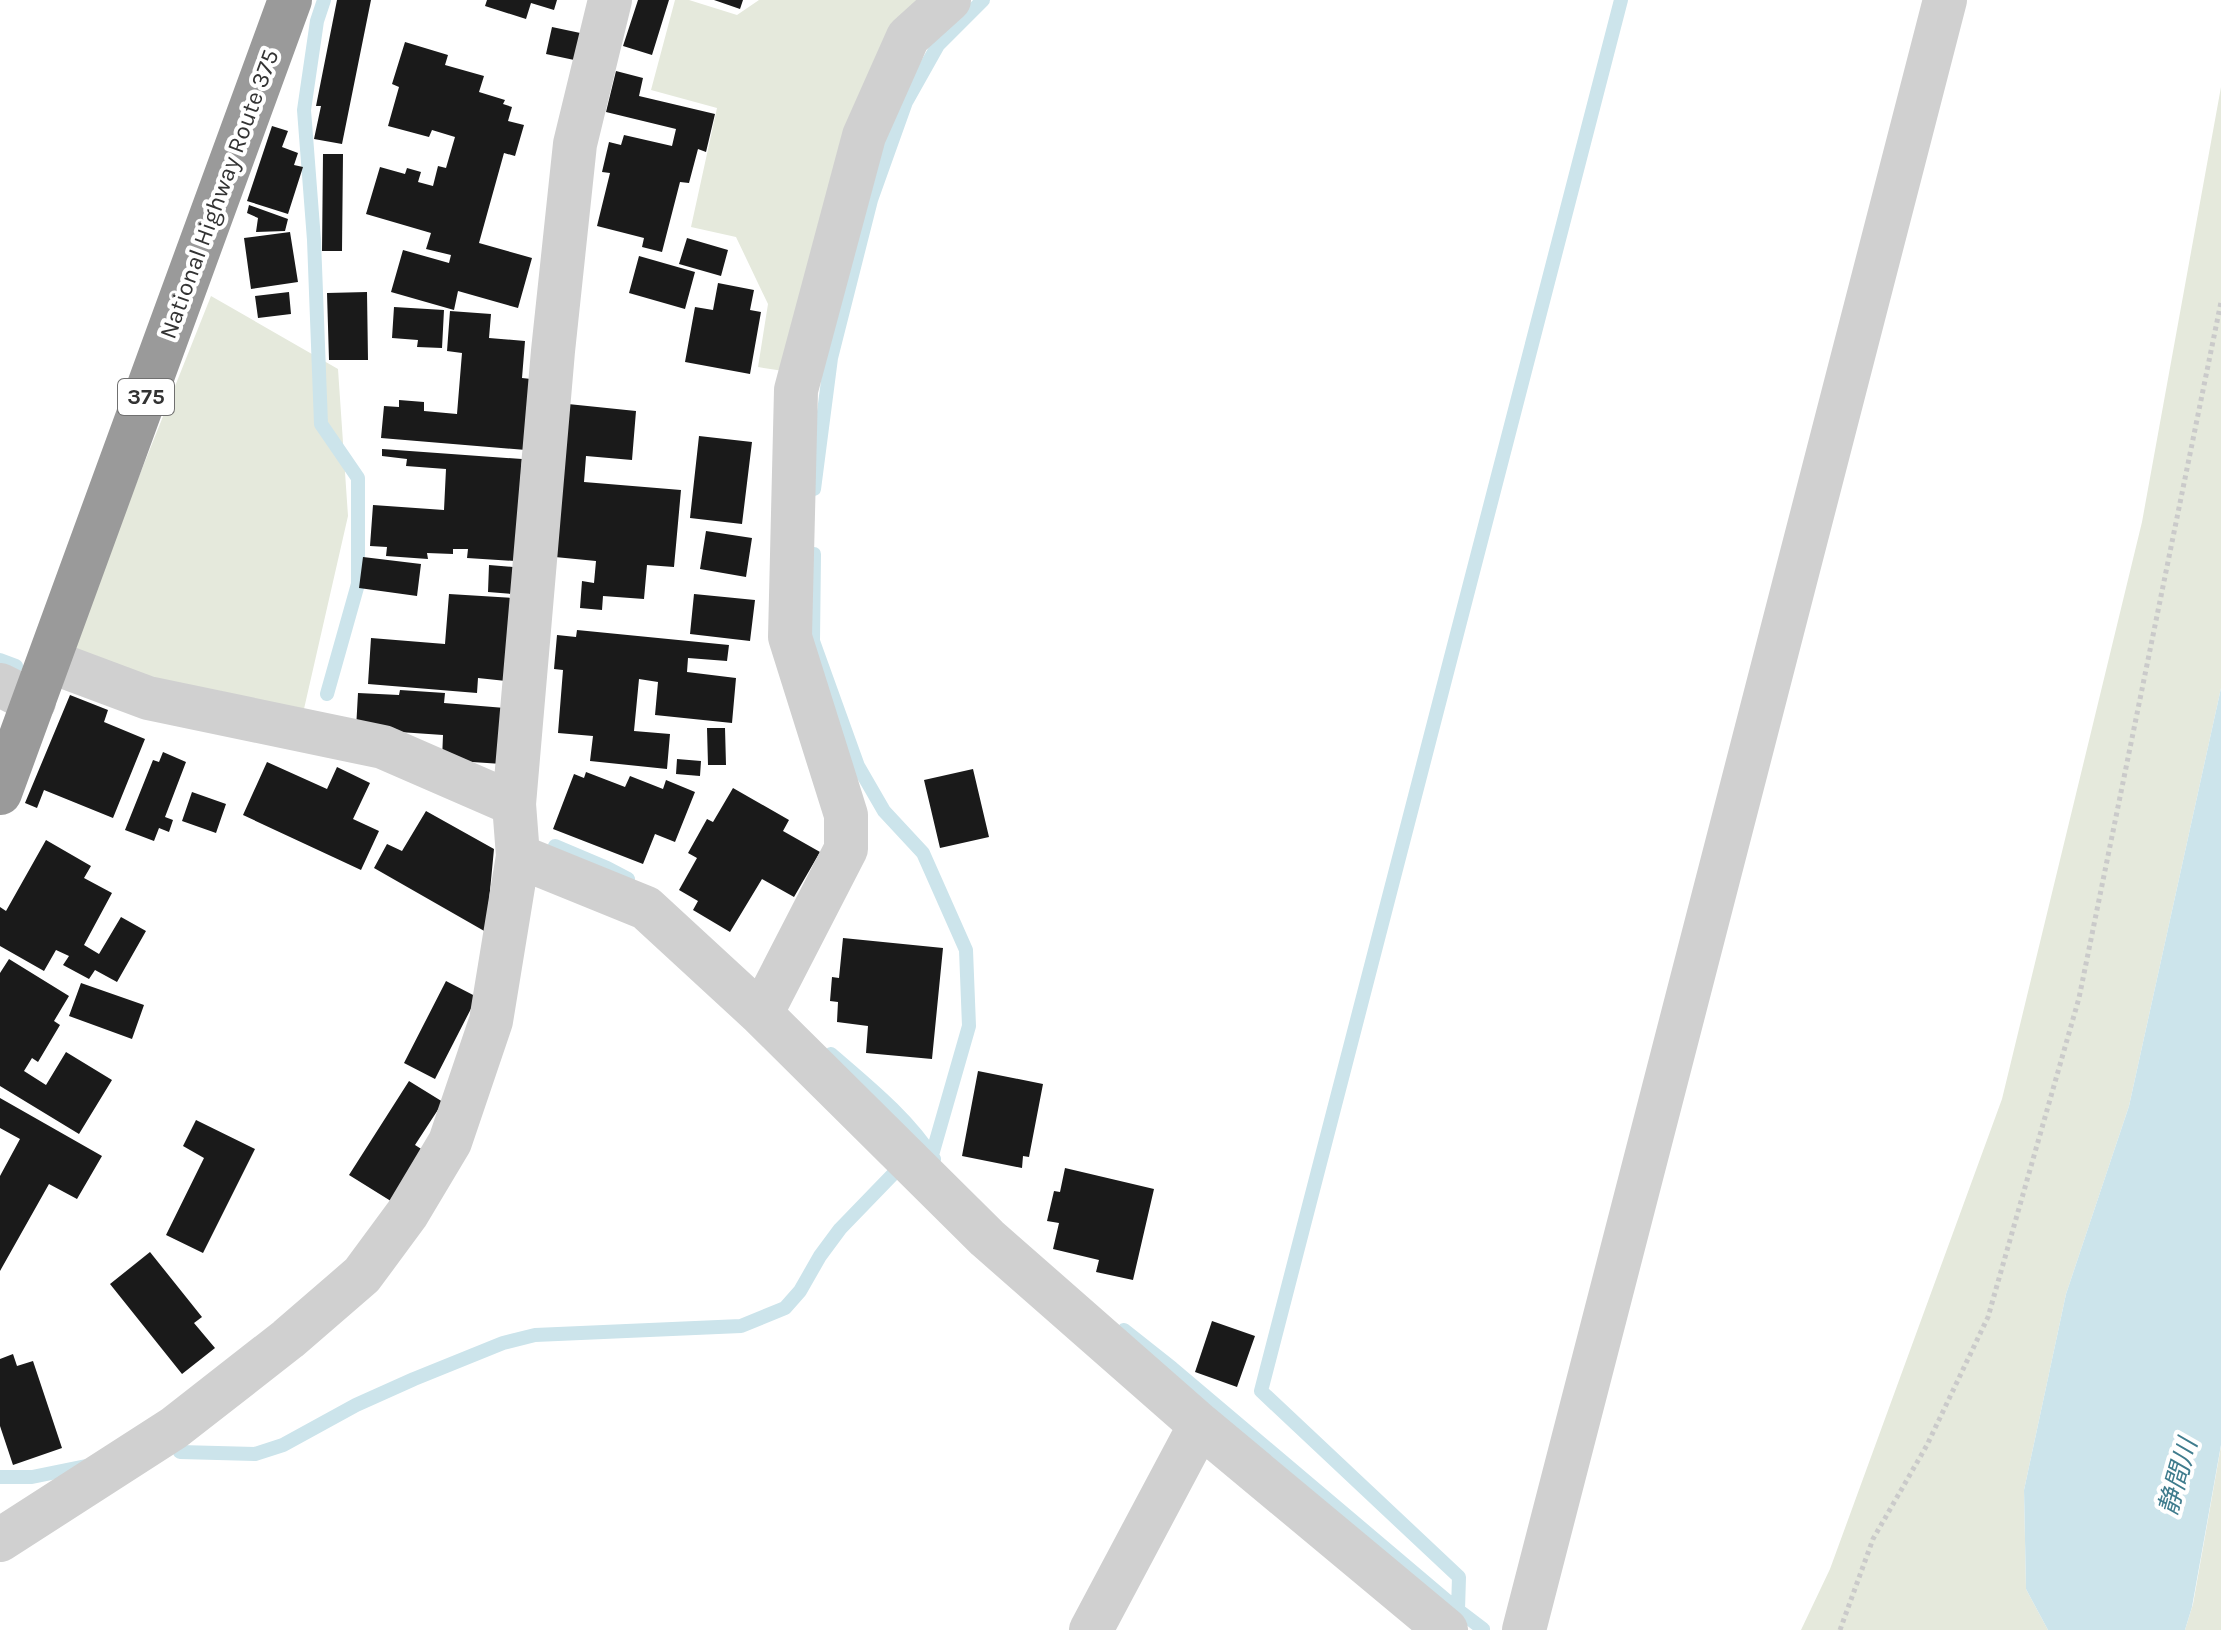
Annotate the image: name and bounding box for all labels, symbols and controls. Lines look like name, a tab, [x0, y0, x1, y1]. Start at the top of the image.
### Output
street label: National Highway Route 375	[153, 45, 285, 343]
road number: 375	[118, 379, 174, 415]
water label: 静間川	[2152, 1432, 2204, 1519]

